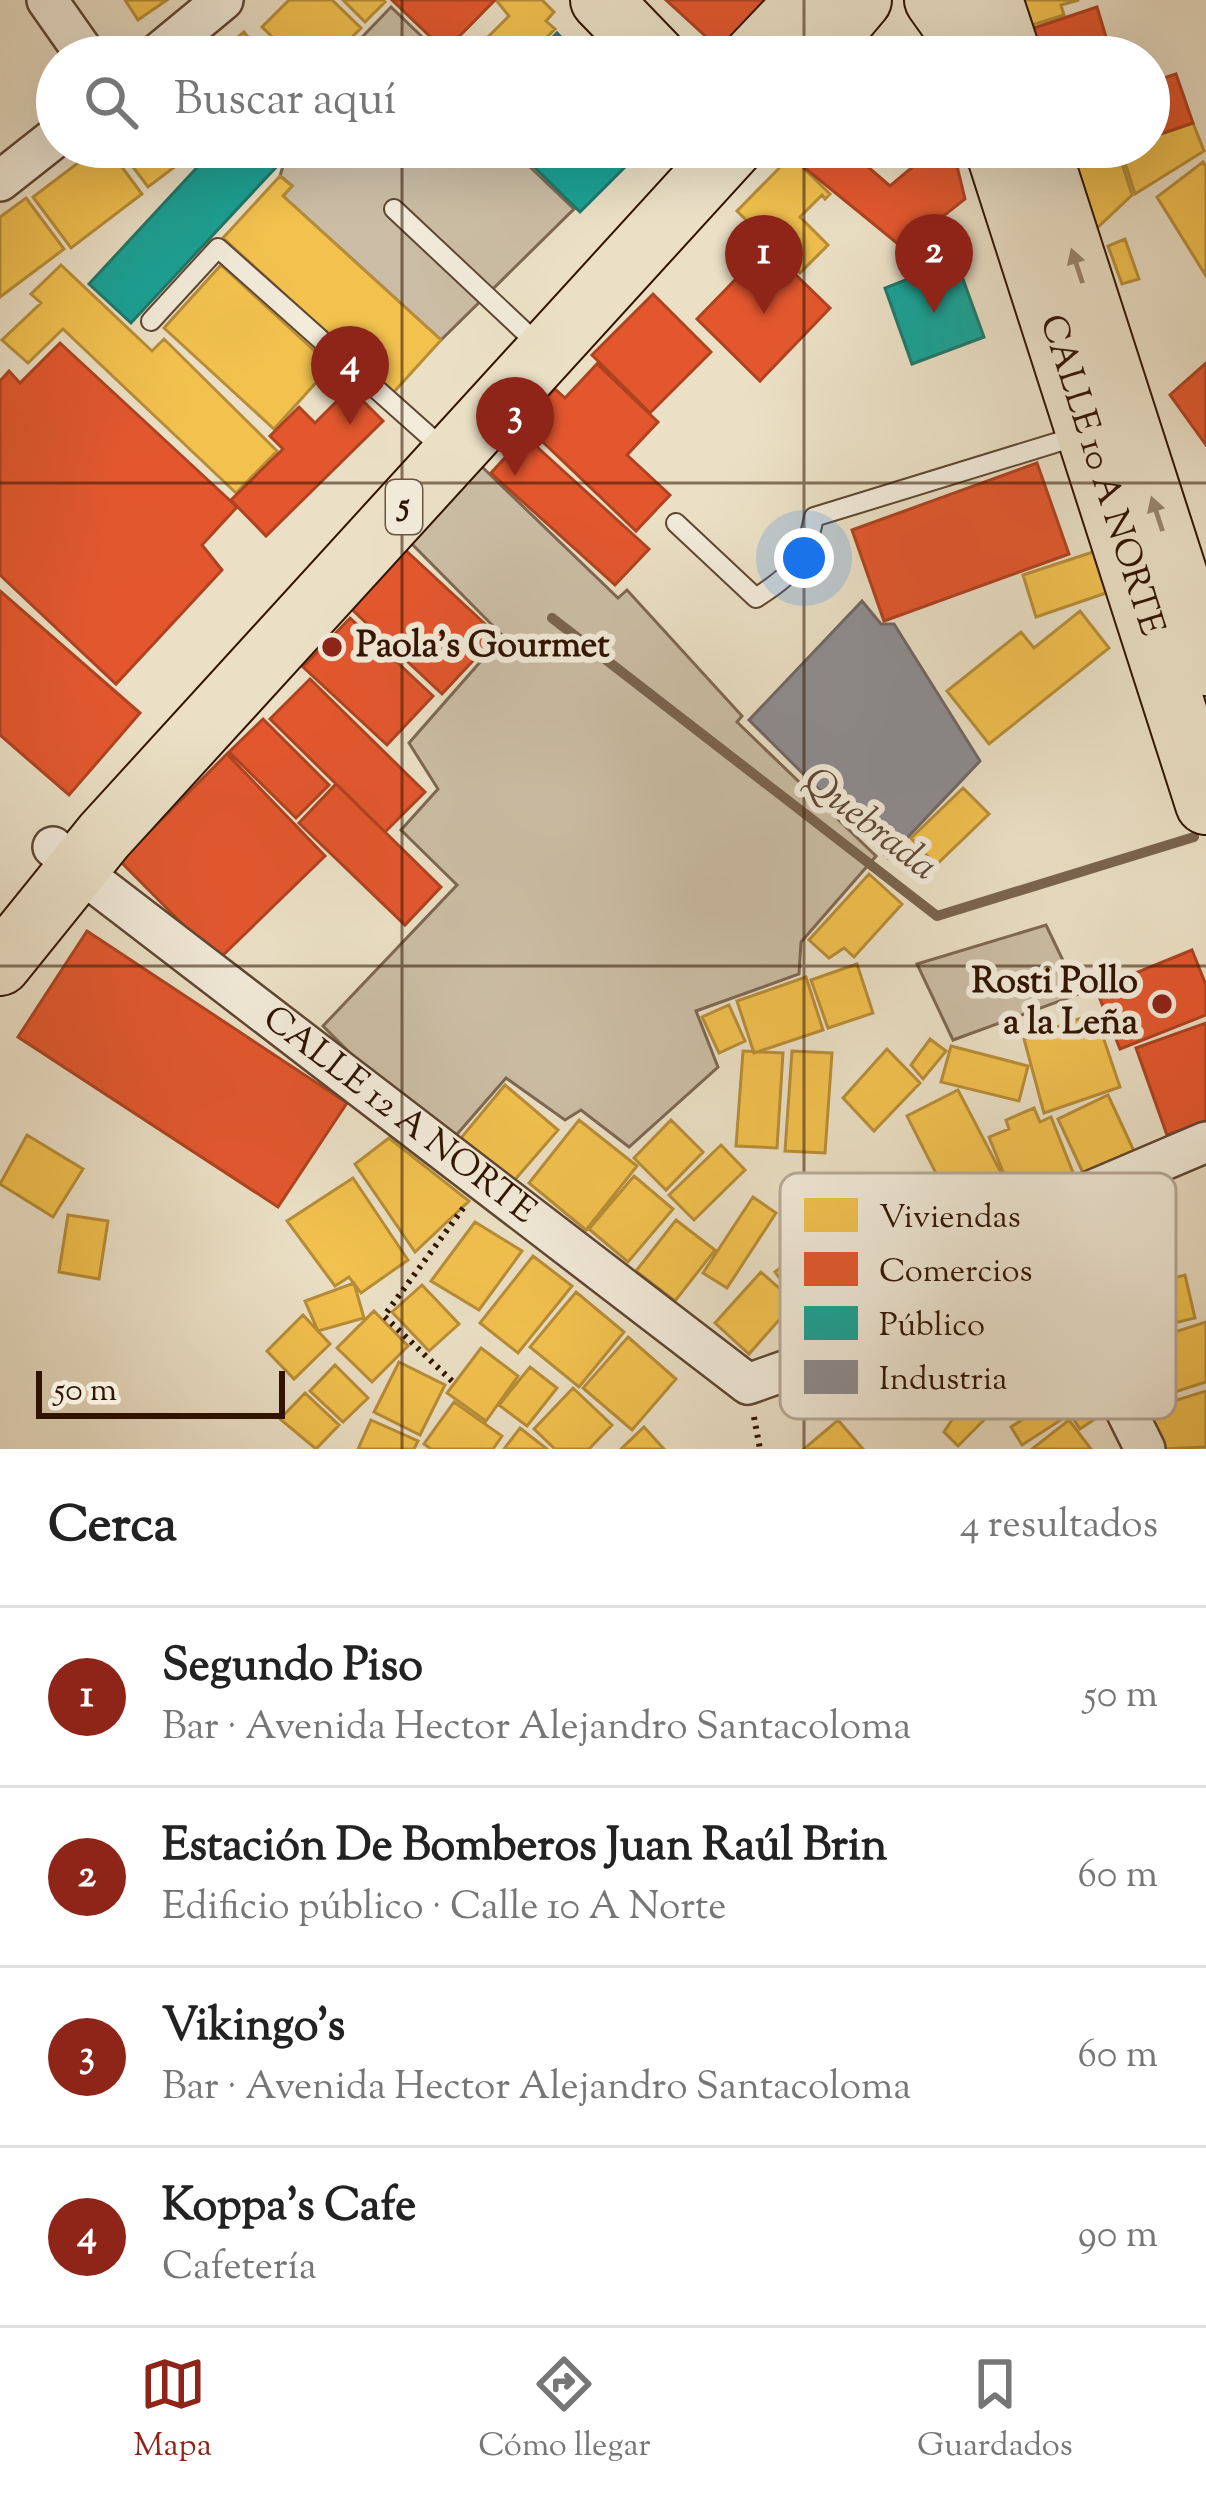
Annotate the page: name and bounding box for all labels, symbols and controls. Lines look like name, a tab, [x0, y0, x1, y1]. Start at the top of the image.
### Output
search box	[36, 36, 1170, 168]
icon: search	[78, 69, 144, 135]
text: Buscar aquí	[174, 70, 396, 135]
pin: 2	[895, 214, 973, 313]
pin: 1	[725, 215, 803, 314]
one-way arrow	[1067, 247, 1086, 284]
street label: CALLE 10 A NORTE	[1025, 308, 1176, 643]
pin: 4	[311, 326, 389, 425]
pin: 3	[476, 377, 554, 476]
road number: 5	[386, 480, 422, 534]
one-way arrow	[1146, 495, 1165, 532]
your location	[774, 528, 834, 588]
place label: Paola's Gourmet	[356, 621, 610, 673]
marker: Paola's Gourmet	[319, 634, 345, 660]
water label: Quebrada	[790, 756, 948, 896]
place label: Rosti Pollo a la Leña	[971, 957, 1138, 1050]
marker: Rosti Pollo a la Leña	[1149, 991, 1175, 1017]
street label: CALLE 12 A NORTE	[251, 994, 547, 1238]
legend	[780, 1173, 1176, 1419]
text: Viviendas	[879, 1195, 1021, 1243]
text: Comercios	[879, 1249, 1033, 1297]
text: Público	[879, 1303, 985, 1351]
text: Industria	[879, 1357, 1008, 1405]
scale bar	[36, 1365, 285, 1418]
text: 50 m	[54, 1368, 117, 1416]
text: Cerca	[48, 1491, 177, 1564]
text: 4 resultados	[960, 1499, 1158, 1555]
text: Segundo Piso	[162, 1636, 423, 1701]
text: 1	[80, 1669, 94, 1725]
text: 50 m	[1083, 1669, 1158, 1725]
text: Bar · Avenida Hector Alejandro Santacoloma	[162, 1701, 911, 1757]
text: Estación De Bomberos Juan Raúl Brin	[162, 1816, 887, 1881]
text: 2	[78, 1849, 96, 1905]
text: 60 m	[1077, 1849, 1158, 1905]
text: Edificio público · Calle 10 A Norte	[162, 1881, 727, 1937]
text: Vikingo's	[162, 1996, 345, 2061]
text: 3	[79, 2029, 95, 2085]
text: 60 m	[1077, 2029, 1158, 2085]
text: Bar · Avenida Hector Alejandro Santacoloma	[162, 2061, 911, 2117]
text: Koppa's Cafe	[162, 2176, 416, 2241]
text: 4	[77, 2209, 97, 2265]
text: 90 m	[1078, 2209, 1158, 2265]
text: Cafetería	[162, 2241, 317, 2297]
tab: Mapa	[133, 2351, 212, 2471]
tab: Cómo llegar	[478, 2351, 651, 2471]
tab: Guardados	[917, 2351, 1073, 2471]

